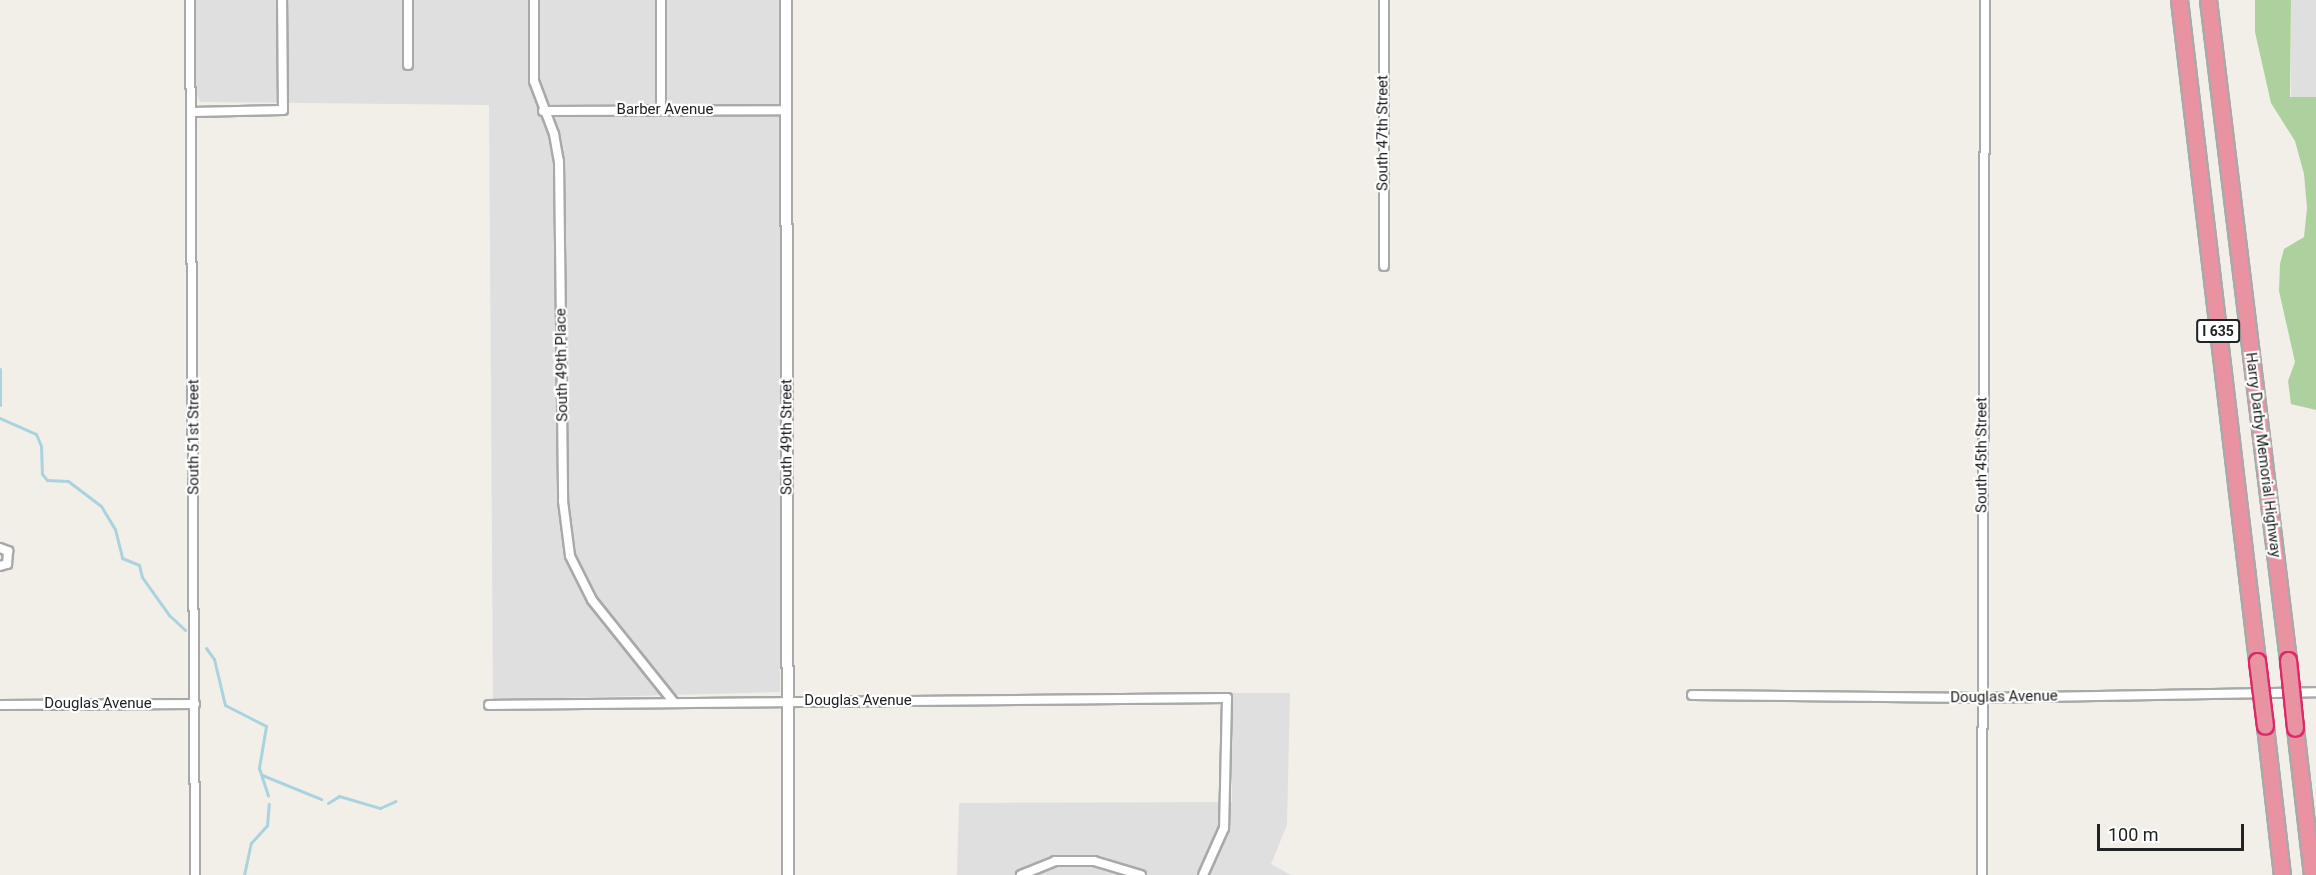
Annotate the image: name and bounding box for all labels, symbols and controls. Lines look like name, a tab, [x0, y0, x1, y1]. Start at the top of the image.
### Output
street label: South 47th Street	[1374, 75, 1392, 191]
street label: Barber Avenue	[617, 101, 713, 119]
street label: South 49th Place	[552, 308, 572, 422]
road number: I 635	[2196, 320, 2240, 342]
street label: Harry Darby Memorial Highway	[2241, 351, 2285, 559]
street label: South 51st Street	[185, 379, 203, 495]
street label: South 49th Street	[778, 379, 796, 495]
street label: South 45th Street	[1973, 397, 1991, 513]
street label: Douglas Avenue	[1950, 687, 2058, 707]
street label: Douglas Avenue	[804, 692, 912, 710]
street label: Douglas Avenue	[44, 695, 152, 713]
scale bar	[2100, 812, 2247, 850]
text: 100 m	[2108, 824, 2159, 845]

